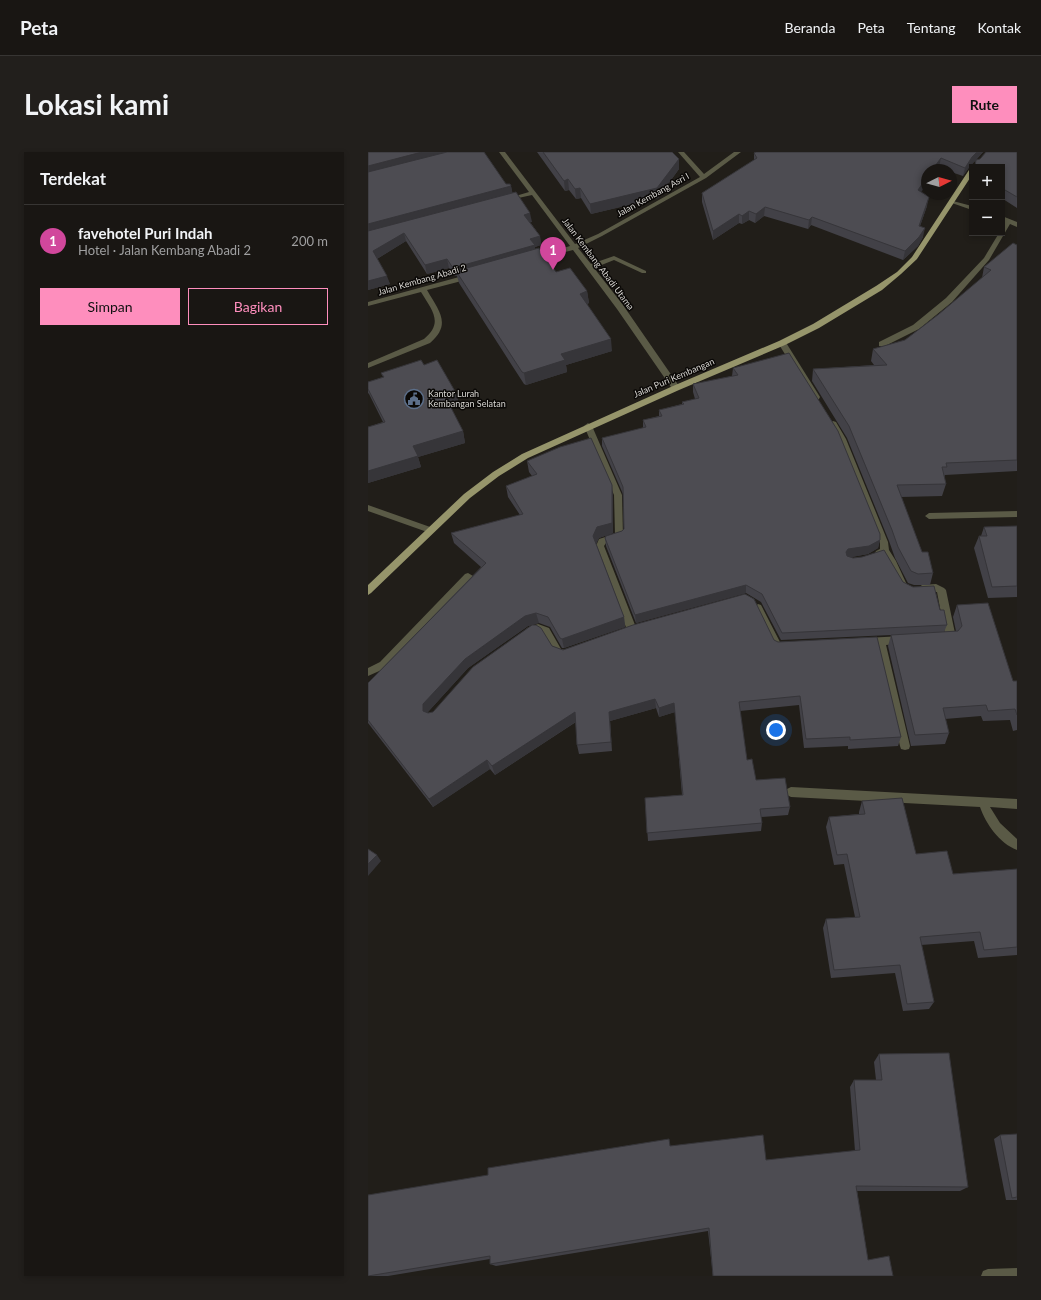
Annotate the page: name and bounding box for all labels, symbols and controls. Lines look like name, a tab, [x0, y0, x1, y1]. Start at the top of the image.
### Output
text: Peta	[20, 16, 58, 39]
text: Beranda	[785, 19, 835, 36]
text: Peta	[857, 19, 885, 36]
text: Tentang	[907, 19, 956, 36]
text: Kontak	[978, 19, 1021, 36]
button: Rute	[952, 86, 1017, 123]
text: Lokasi kami	[24, 87, 169, 121]
north arrow	[921, 164, 957, 200]
map controls	[969, 164, 1005, 236]
button: +	[969, 164, 1005, 200]
text: Terdekat	[40, 168, 106, 189]
street label: Jalan Kembang Asri I	[615, 170, 691, 219]
button: −	[969, 200, 1005, 236]
street label: Jalan Kembang Abadi Utama	[560, 216, 637, 312]
text: favehotel Puri Indah	[78, 224, 212, 242]
text: 1	[49, 233, 57, 249]
text: 200 m	[291, 233, 328, 249]
pin: 1	[540, 237, 566, 270]
text: Hotel · Jalan Kembang Abadi 2	[78, 242, 251, 258]
street label: Jalan Kembang Abadi 2	[376, 262, 467, 297]
button: Simpan	[40, 288, 180, 325]
button: Bagikan	[188, 288, 328, 325]
street label: Jalan Puri Kembangan	[632, 356, 716, 400]
public building icon: Kantor Lurah Kembangan Selatan	[403, 388, 425, 410]
place label: Kantor Lurah Kembangan Selatan	[428, 388, 506, 409]
your location	[766, 720, 786, 740]

